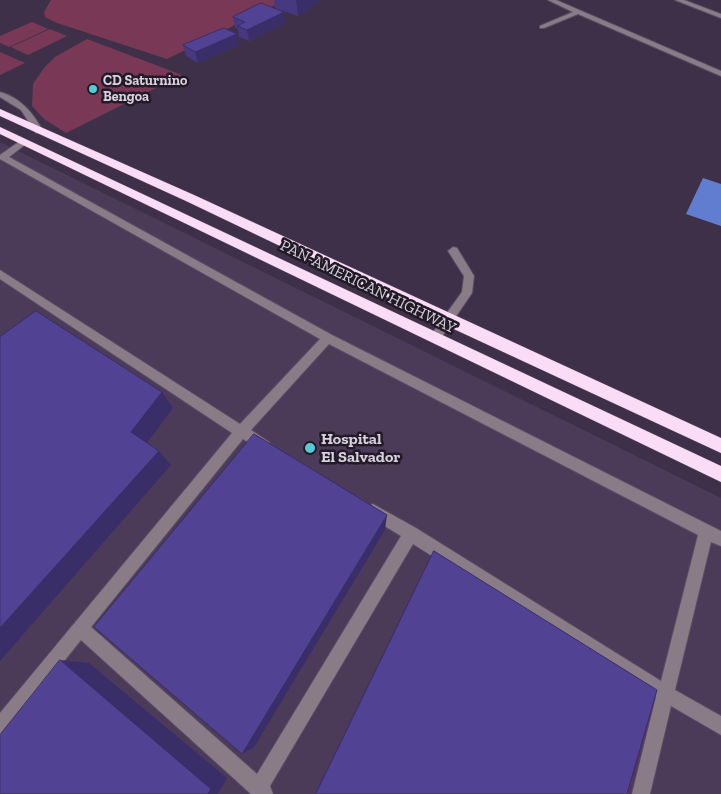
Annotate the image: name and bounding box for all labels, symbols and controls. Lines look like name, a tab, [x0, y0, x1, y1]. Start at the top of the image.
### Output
place label: CD Saturnino Bengoa	[103, 73, 187, 105]
marker: CD Saturnino Bengoa	[87, 83, 99, 95]
street label: PAN-AMERICAN HIGHWAY	[277, 236, 459, 338]
place label: Hospital El Salvador	[321, 429, 400, 467]
marker: Hospital El Salvador	[303, 441, 317, 455]

